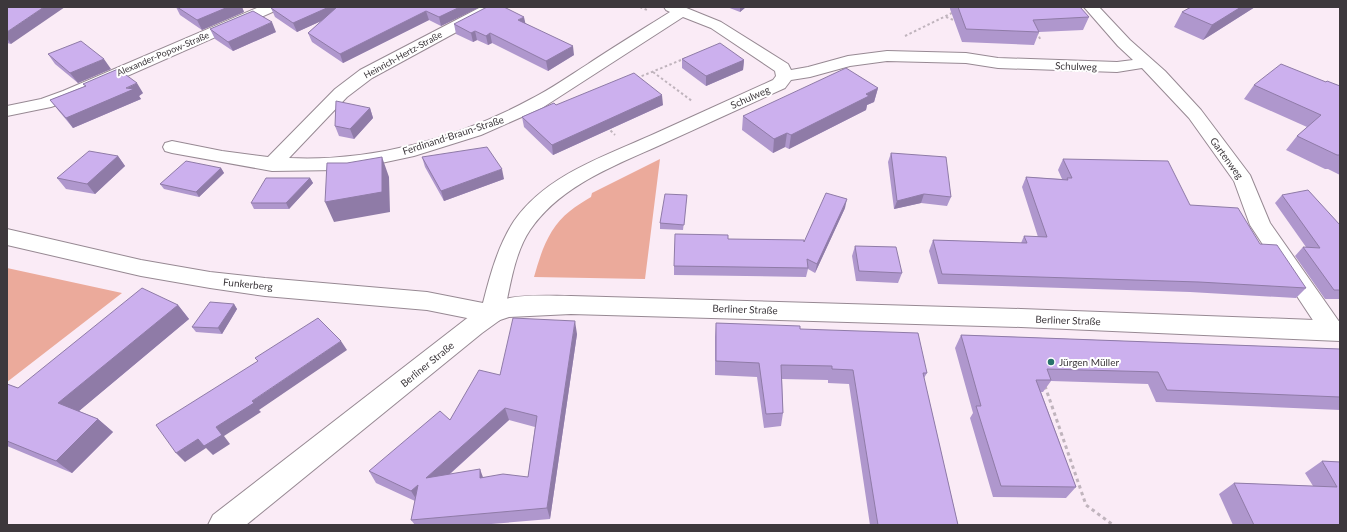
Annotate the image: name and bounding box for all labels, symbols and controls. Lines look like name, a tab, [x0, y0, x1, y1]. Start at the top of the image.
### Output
street label: Heinrich-Hertz-Straße	[362, 28, 444, 81]
street label: Alexander-Popow-Straße	[115, 29, 211, 78]
street label: Schulweg	[1055, 59, 1097, 73]
street label: Schulweg	[728, 83, 772, 111]
street label: Ferdinand-Braun-Straße	[401, 113, 505, 157]
street label: Gartenweg	[1208, 135, 1246, 181]
street label: Funkerberg	[223, 275, 273, 293]
street label: Berliner Straße	[712, 302, 778, 316]
street label: Berliner Straße	[1035, 313, 1101, 327]
street label: Berliner Straße	[398, 339, 456, 389]
place label: Jürgen Müller	[1059, 356, 1119, 368]
marker: Jürgen Müller	[1046, 357, 1056, 367]

